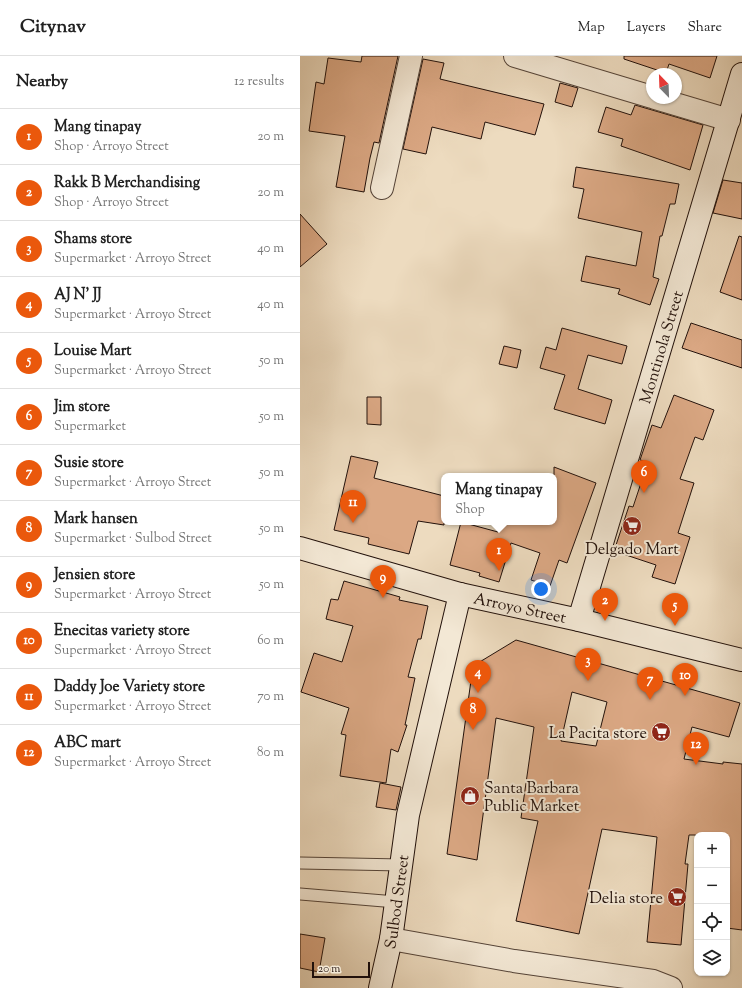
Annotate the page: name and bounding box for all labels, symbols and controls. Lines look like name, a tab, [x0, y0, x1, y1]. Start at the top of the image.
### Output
text: Citynav	[20, 14, 86, 41]
text: Map	[578, 18, 605, 38]
text: Layers	[627, 18, 665, 38]
text: Share	[687, 18, 722, 38]
north arrow	[646, 68, 682, 104]
text: Nearby	[16, 70, 68, 94]
text: 12 results	[234, 73, 284, 91]
text: Mang tinapay	[54, 117, 141, 138]
text: 1	[27, 128, 31, 146]
text: 20 m	[258, 128, 284, 146]
text: Shop · Arroyo Street	[54, 138, 169, 156]
text: Rakk B Merchandising	[54, 173, 200, 194]
text: 2	[26, 184, 32, 202]
text: 20 m	[258, 184, 284, 202]
text: Shop · Arroyo Street	[54, 194, 169, 212]
text: Shams store	[54, 229, 132, 250]
text: 3	[26, 240, 32, 258]
text: 40 m	[257, 240, 284, 258]
text: Supermarket · Arroyo Street	[54, 250, 211, 268]
text: AJ N' JJ	[54, 285, 101, 306]
street label: Montinola Street	[635, 288, 691, 407]
text: 4	[26, 296, 32, 314]
text: 40 m	[257, 296, 284, 314]
text: Supermarket · Arroyo Street	[54, 306, 211, 324]
text: Louise Mart	[54, 341, 131, 362]
text: 5	[27, 352, 31, 370]
text: 50 m	[259, 352, 284, 370]
text: Supermarket · Arroyo Street	[54, 362, 211, 380]
text: Jim store	[54, 397, 110, 418]
text: 6	[26, 408, 32, 426]
text: 50 m	[259, 408, 284, 426]
text: Supermarket	[54, 418, 126, 436]
text: Susie store	[54, 453, 124, 474]
pin: 6	[631, 460, 657, 493]
text: 7	[26, 464, 32, 482]
text: 50 m	[259, 464, 284, 482]
popup	[441, 473, 557, 525]
text: Supermarket · Arroyo Street	[54, 474, 211, 492]
text: Mang tinapay	[455, 480, 543, 501]
pin: 11	[340, 490, 366, 523]
text: Shop	[455, 501, 485, 519]
text: Mark hansen	[54, 509, 138, 530]
supermarket icon: Delgado Mart	[621, 515, 643, 537]
text: 8	[26, 520, 32, 538]
text: 50 m	[259, 520, 284, 538]
text: Supermarket · Sulbod Street	[54, 530, 212, 548]
pin: 1	[486, 538, 512, 571]
place label: Delgado Mart	[585, 539, 679, 562]
text: Jensien store	[54, 565, 135, 586]
pin: 9	[370, 565, 396, 598]
text: 9	[26, 576, 32, 594]
text: 50 m	[259, 576, 284, 594]
your location	[531, 579, 551, 599]
text: Supermarket · Arroyo Street	[54, 586, 211, 604]
street label: Arroyo Street	[471, 588, 569, 631]
pin: 2	[592, 588, 618, 621]
pin: 5	[662, 593, 688, 626]
text: Enecitas variety store	[54, 621, 190, 642]
text: 10	[23, 632, 35, 650]
text: 60 m	[257, 632, 284, 650]
text: Supermarket · Arroyo Street	[54, 642, 211, 660]
pin: 3	[575, 648, 601, 681]
pin: 4	[465, 660, 491, 693]
pin: 10	[672, 663, 698, 696]
pin: 7	[637, 667, 663, 700]
text: Daddy Joe Variety store	[54, 677, 205, 698]
text: 11	[25, 688, 33, 706]
text: 70 m	[257, 688, 284, 706]
pin: 8	[460, 697, 486, 730]
text: Supermarket · Arroyo Street	[54, 698, 211, 716]
supermarket icon: La Pacita store	[650, 721, 672, 743]
place label: La Pacita store	[549, 723, 647, 746]
pin: 12	[683, 732, 709, 765]
text: ABC mart	[54, 733, 121, 754]
text: 12	[24, 744, 34, 762]
text: 80 m	[257, 744, 284, 762]
text: Supermarket · Arroyo Street	[54, 754, 211, 772]
place label: Santa Barbara Public Market	[484, 778, 580, 819]
shop icon: Santa Barbara Public Market	[459, 785, 481, 807]
map controls	[694, 832, 730, 976]
button: +	[694, 832, 730, 868]
street label: Sulbod Street	[380, 853, 417, 951]
button: −	[694, 868, 730, 904]
supermarket icon: Delia store	[666, 886, 688, 908]
place label: Delia store	[589, 888, 663, 911]
button: locate	[694, 904, 730, 940]
button: layers	[694, 940, 730, 976]
scale bar	[312, 960, 370, 979]
text: 20 m	[318, 961, 340, 977]

